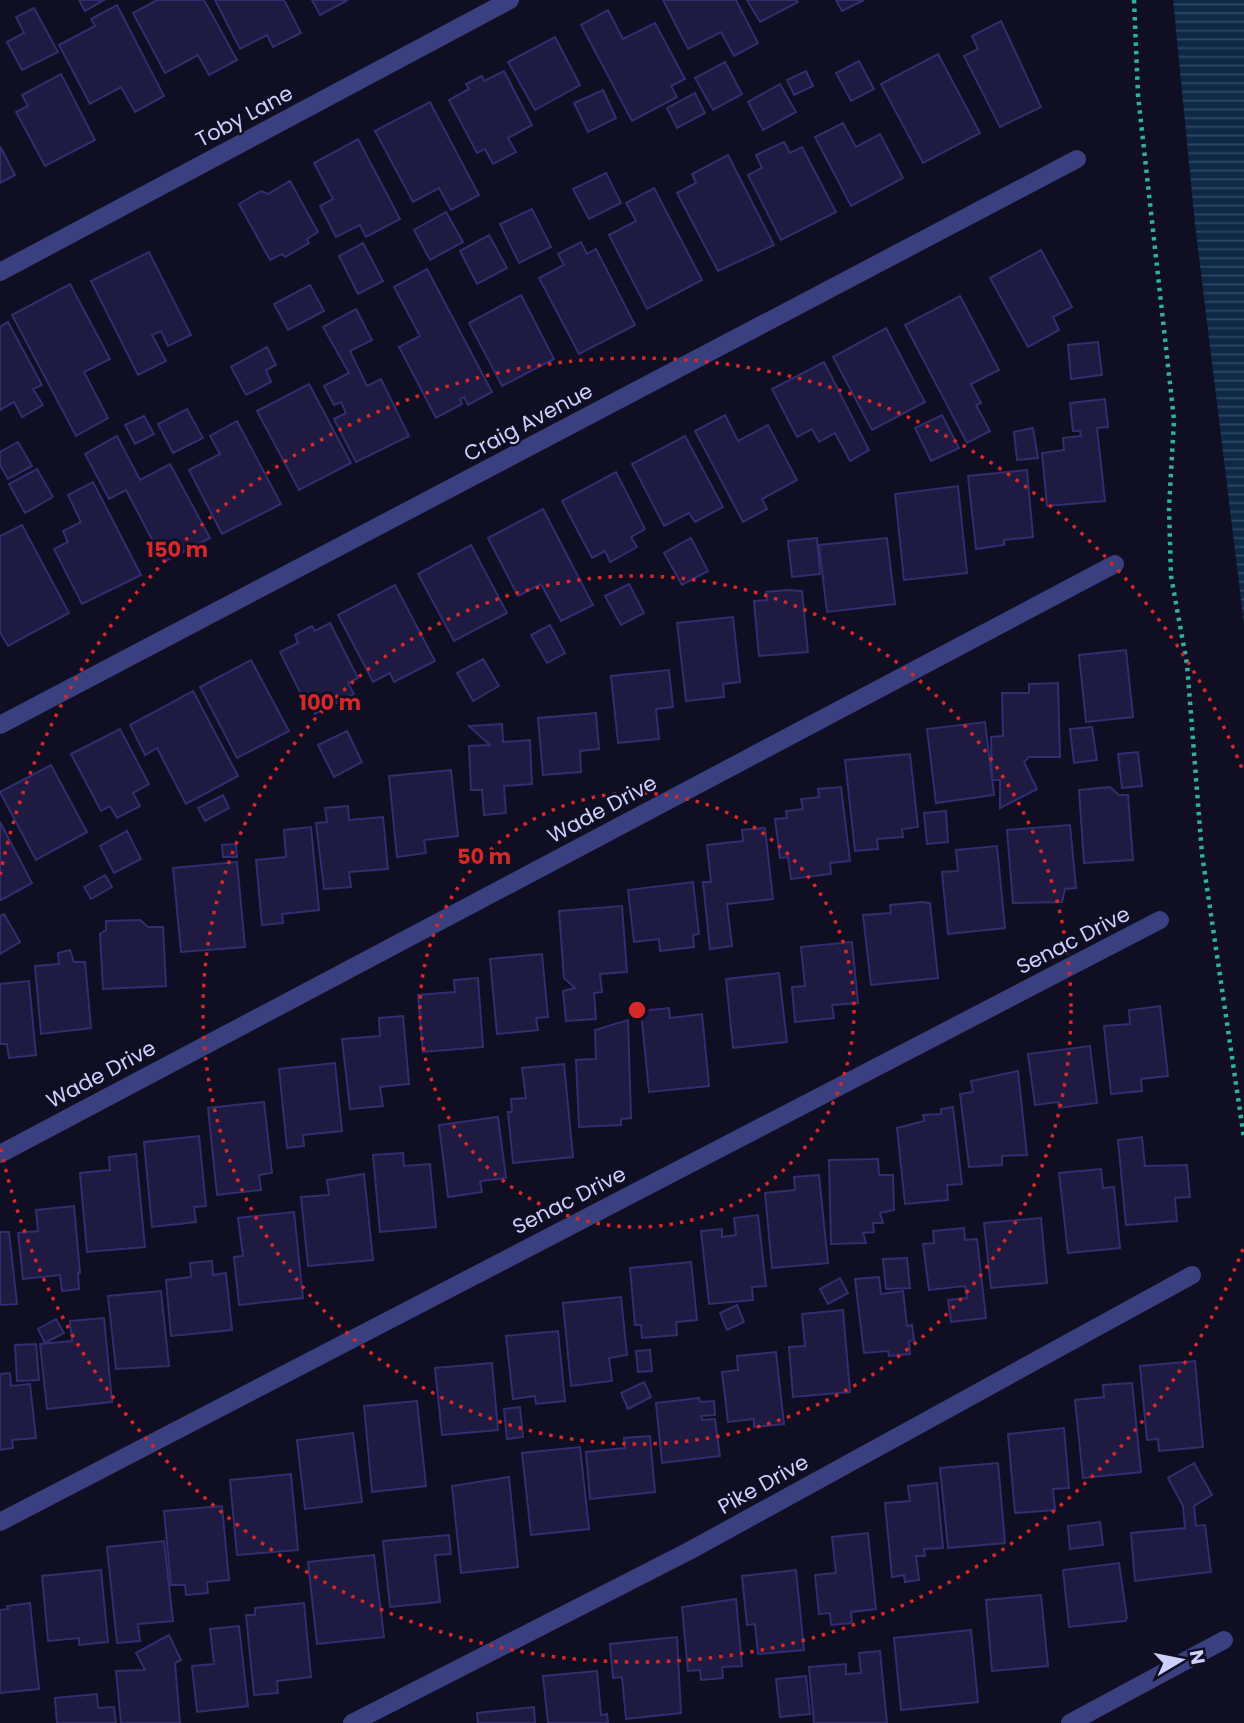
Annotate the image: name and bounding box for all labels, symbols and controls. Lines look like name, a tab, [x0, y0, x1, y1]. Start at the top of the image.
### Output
street label: Toby Lane	[190, 78, 298, 154]
street label: Craig Avenue	[458, 376, 598, 468]
text: 150 m	[146, 535, 208, 564]
text: 100 m	[299, 688, 361, 717]
street label: Wade Drive	[542, 768, 662, 850]
text: 50 m	[457, 842, 511, 871]
street label: Senac Drive	[1011, 899, 1135, 981]
centre of rings	[625, 998, 649, 1022]
street label: Wade Drive	[41, 1033, 161, 1115]
street label: Senac Drive	[507, 1159, 631, 1241]
street label: Pike Drive	[712, 1447, 814, 1521]
north arrow	[1146, 1625, 1216, 1695]
text: N	[1183, 1648, 1212, 1667]

